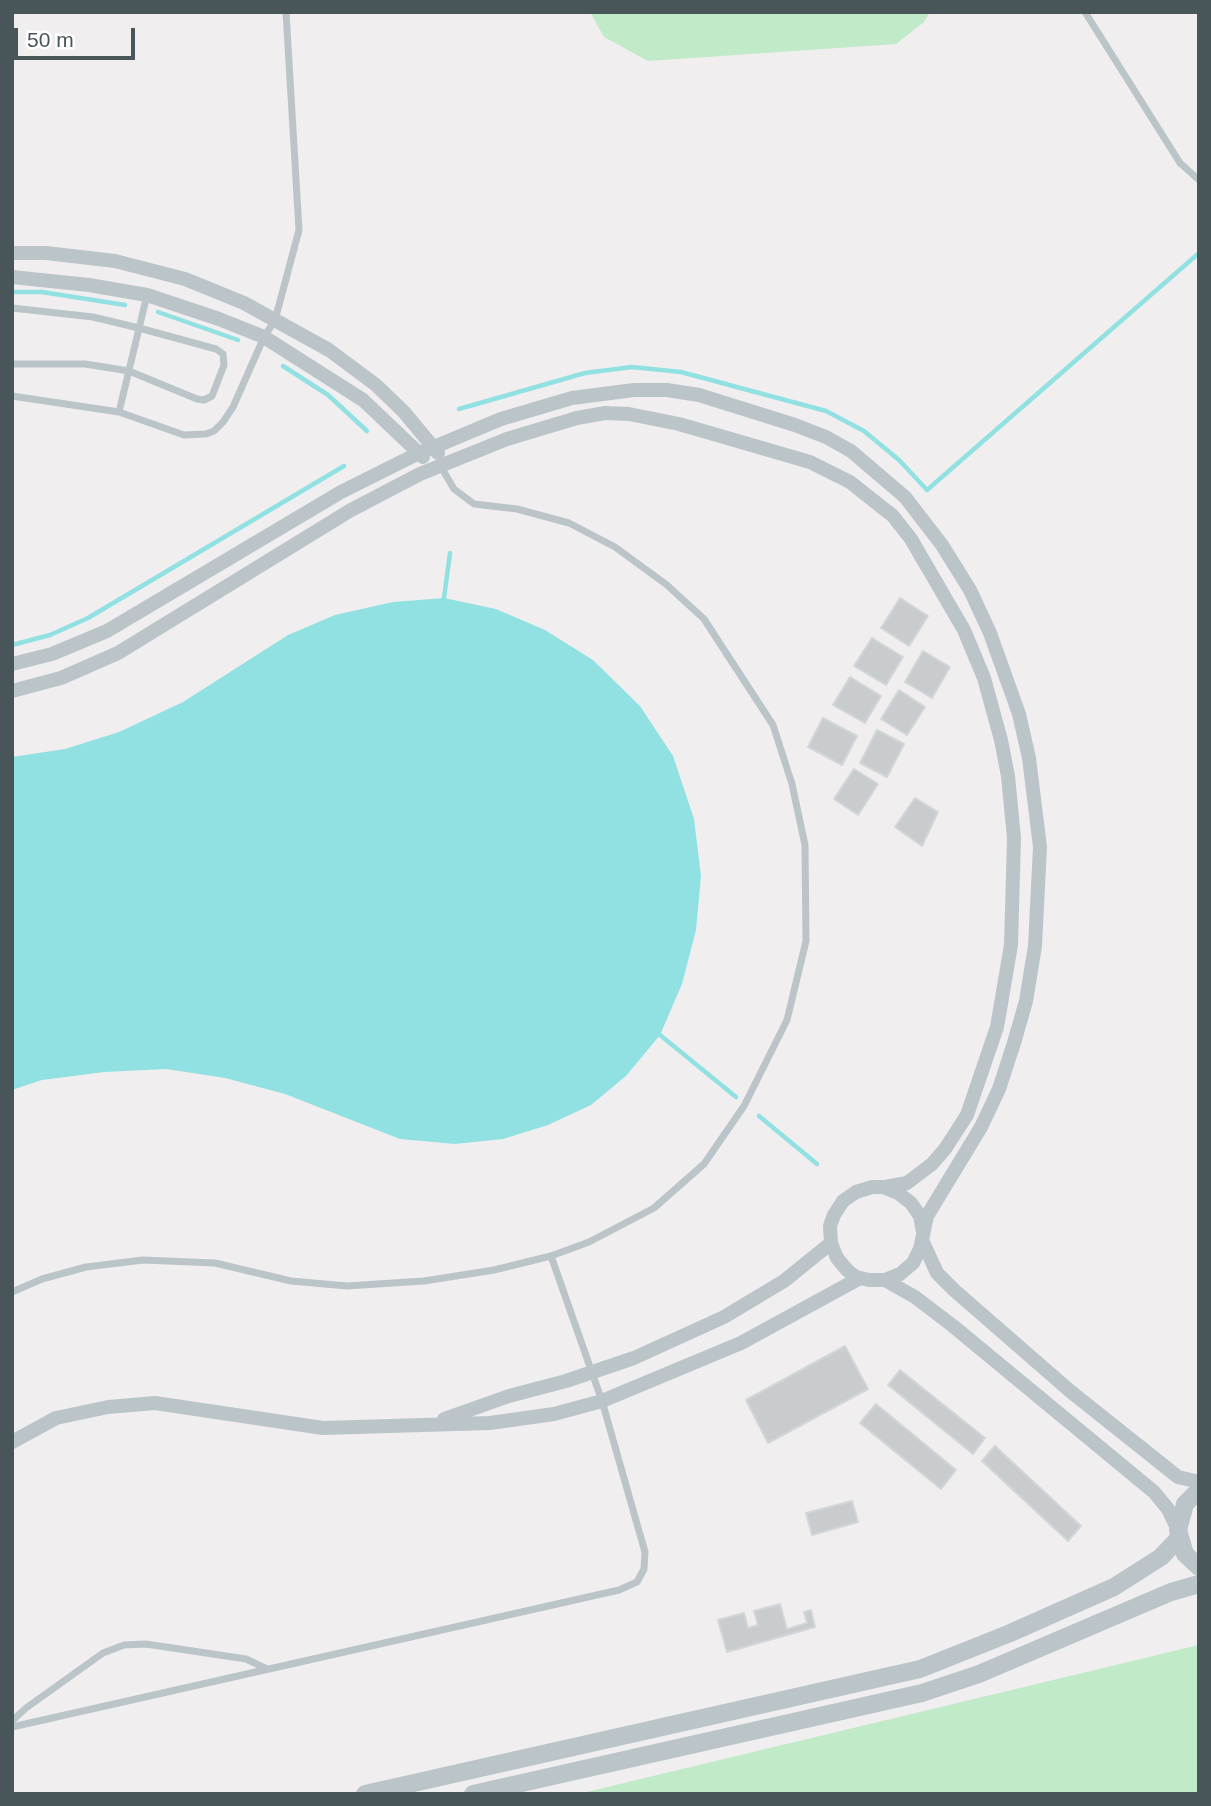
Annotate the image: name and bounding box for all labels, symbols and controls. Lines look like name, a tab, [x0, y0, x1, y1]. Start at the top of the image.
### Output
scale bar	[18, 14, 138, 58]
text: 50 m	[27, 28, 74, 51]

